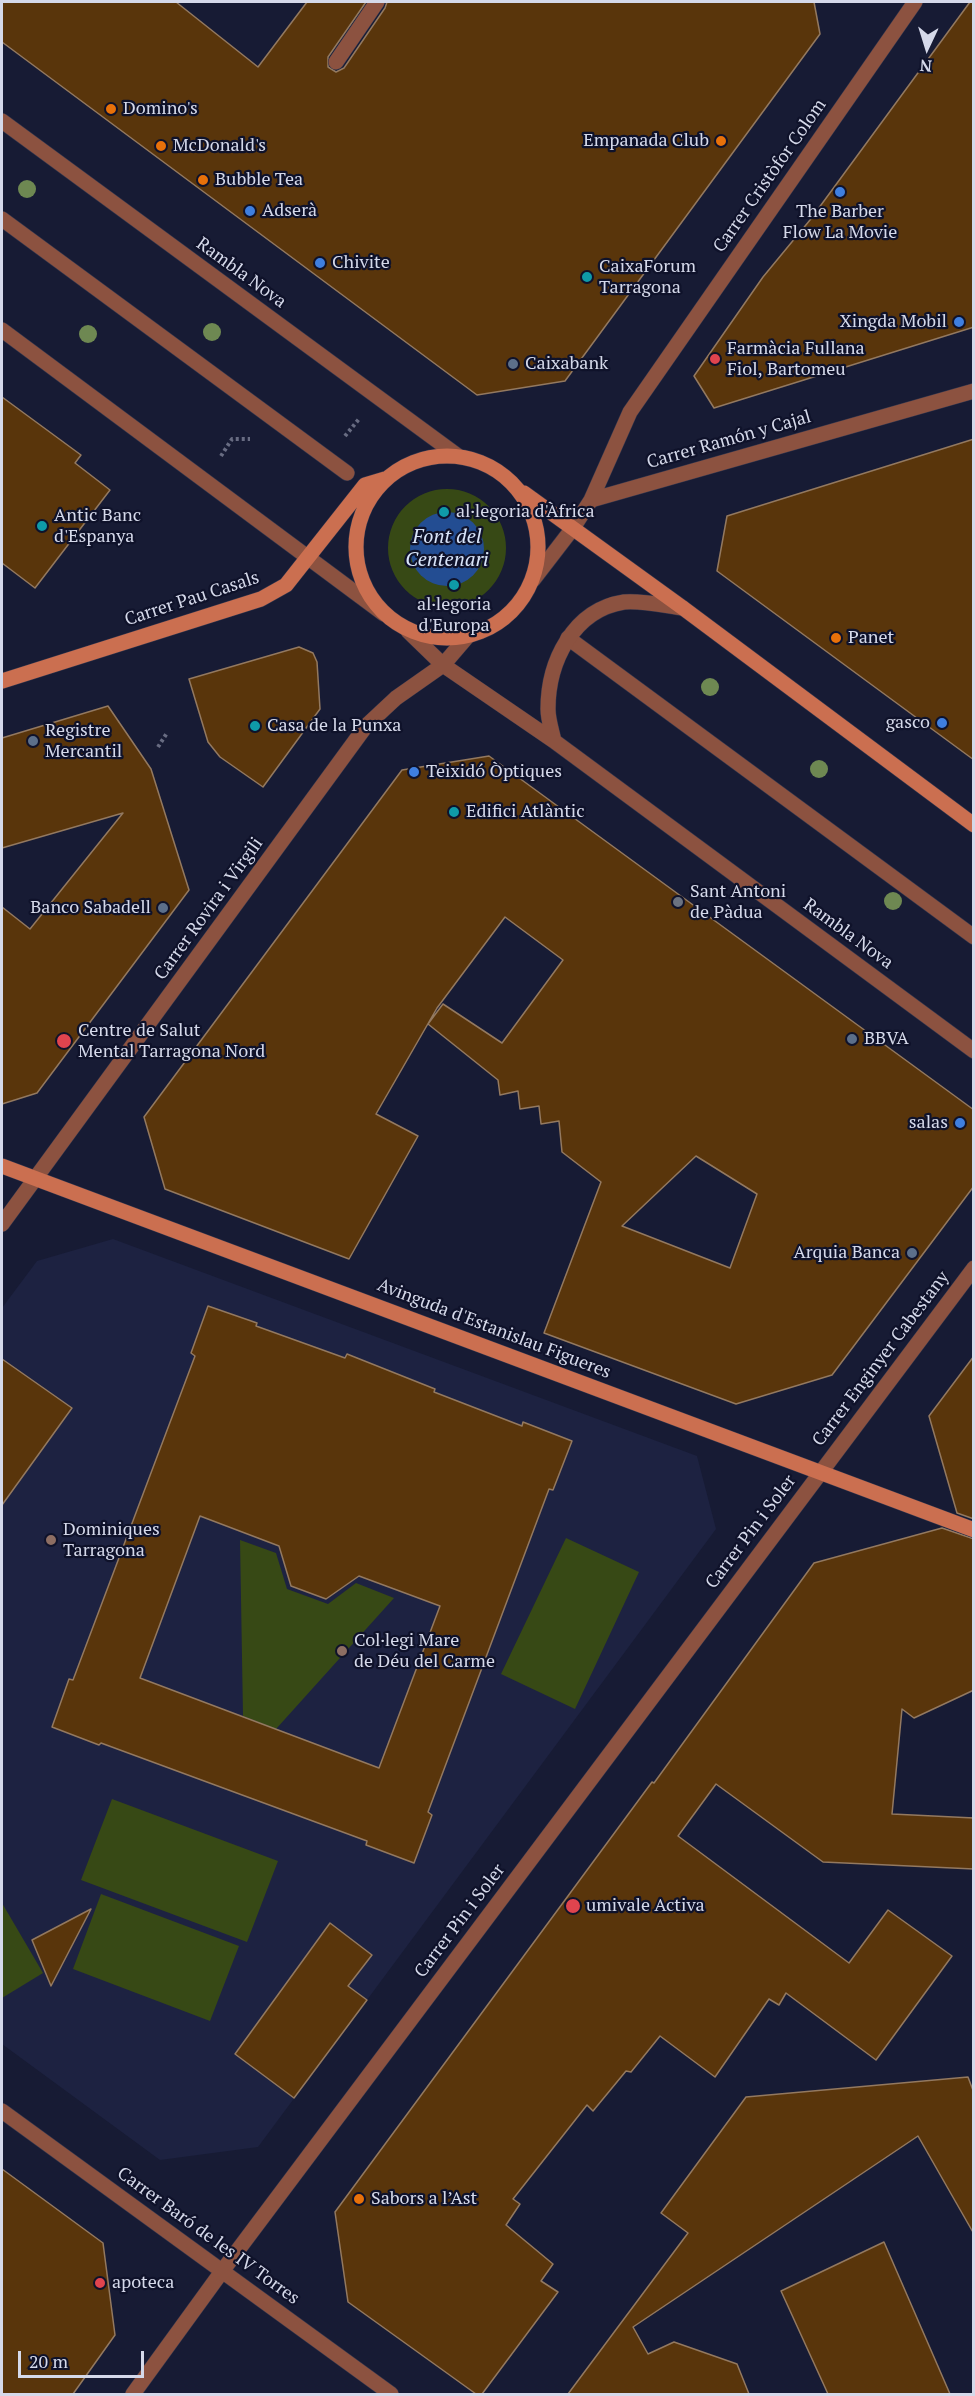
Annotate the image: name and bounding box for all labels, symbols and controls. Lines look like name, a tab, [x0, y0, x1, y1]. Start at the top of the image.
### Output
north arrow	[897, 18, 957, 78]
text: N	[919, 55, 933, 77]
street label: Carrer Cristòfor Colom	[709, 95, 831, 257]
place label: Domino's	[123, 98, 198, 120]
marker: Domino's	[104, 102, 118, 116]
place label: Empanada Club	[583, 130, 709, 152]
marker: Empanada Club	[714, 134, 728, 148]
place label: McDonald's	[173, 135, 266, 157]
marker: McDonald's	[154, 139, 168, 153]
place label: Bubble Tea	[215, 169, 303, 191]
marker: Bubble Tea	[196, 173, 210, 187]
marker: The Barber Flow La Movie	[833, 185, 847, 199]
place label: Adserà	[262, 200, 317, 222]
place label: The Barber Flow La Movie	[783, 201, 897, 244]
marker: Adserà	[243, 204, 257, 218]
street label: Rambla Nova	[192, 233, 290, 313]
place label: Chivite	[332, 252, 390, 274]
marker: Chivite	[313, 256, 327, 270]
place label: CaixaForum Tarragona	[599, 256, 696, 298]
marker: CaixaForum Tarragona	[580, 270, 594, 284]
place label: Xingda Mobil	[840, 311, 947, 333]
marker: Xingda Mobil	[952, 315, 966, 329]
place label: Farmàcia Fullana Fiol, Bartomeu	[727, 338, 865, 380]
marker: Farmàcia Fullana Fiol, Bartomeu	[708, 352, 722, 366]
place label: Caixabank	[525, 353, 608, 375]
marker: Caixabank	[506, 357, 520, 371]
street label: Carrer Ramón y Cajal	[644, 406, 814, 474]
place label: al·legoria d'Àfrica	[456, 501, 595, 523]
place label: Antic Banc d'Espanya	[54, 505, 141, 548]
marker: al·legoria d'Àfrica	[437, 505, 451, 519]
marker: Antic Banc d'Espanya	[35, 519, 49, 533]
water label: Font del Centenari	[405, 525, 489, 572]
street label: Carrer Pau Casals	[122, 567, 262, 631]
marker: al·legoria d'Europa	[447, 578, 461, 592]
place label: al·legoria d'Europa	[417, 594, 491, 636]
place label: Panet	[848, 627, 894, 649]
marker: Panet	[829, 631, 843, 645]
place label: gasco	[886, 712, 930, 734]
place label: Casa de la Punxa	[267, 715, 401, 737]
marker: gasco	[935, 716, 949, 730]
marker: Casa de la Punxa	[248, 719, 262, 733]
place label: Registre Mercantil	[45, 720, 122, 762]
marker: Registre Mercantil	[26, 734, 40, 748]
place label: Teixidó Òptiques	[426, 761, 562, 783]
marker: Teixidó Òptiques	[407, 765, 421, 779]
place label: Edifici Atlàntic	[466, 801, 585, 823]
marker: Edifici Atlàntic	[447, 805, 461, 819]
street label: Carrer Rovira i Virgili	[150, 834, 268, 984]
place label: Sant Antoni de Pàdua	[690, 881, 786, 924]
street label: Rambla Nova	[799, 894, 897, 974]
marker: Sant Antoni de Pàdua	[671, 895, 685, 909]
place label: Banco Sabadell	[30, 897, 151, 919]
marker: Banco Sabadell	[156, 901, 170, 915]
place label: Centre de Salut Mental Tarragona Nord	[78, 1020, 265, 1062]
place label: BBVA	[864, 1028, 909, 1050]
marker: Centre de Salut Mental Tarragona Nord	[55, 1032, 73, 1050]
marker: BBVA	[845, 1032, 859, 1046]
place label: salas	[909, 1112, 948, 1134]
marker: salas	[953, 1116, 967, 1130]
place label: Arquia Banca	[793, 1242, 900, 1264]
marker: Arquia Banca	[905, 1246, 919, 1260]
street label: Carrer Enginyer Cabestany	[808, 1267, 954, 1451]
street label: Avinguda d'Estanislau Figueres	[374, 1274, 614, 1384]
street label: Carrer Pin i Soler	[701, 1471, 801, 1593]
place label: Dominiques Tarragona	[63, 1519, 160, 1562]
marker: Dominiques Tarragona	[44, 1533, 58, 1547]
place label: Col·legi Mare de Déu del Carme	[354, 1630, 495, 1672]
marker: Col·legi Mare de Déu del Carme	[335, 1644, 349, 1658]
street label: Carrer Pin i Soler	[410, 1860, 510, 1982]
place label: umivale Activa	[586, 1895, 705, 1917]
marker: umivale Activa	[564, 1897, 582, 1915]
street label: Carrer Baró de les IV Torres	[113, 2163, 303, 2309]
place label: Sabors a l’Ast	[371, 2188, 477, 2210]
marker: Sabors a l’Ast	[352, 2192, 366, 2206]
place label: apoteca	[112, 2272, 174, 2294]
marker: apoteca	[93, 2276, 107, 2290]
scale bar	[21, 2339, 147, 2377]
text: 20 m	[29, 2349, 68, 2373]

